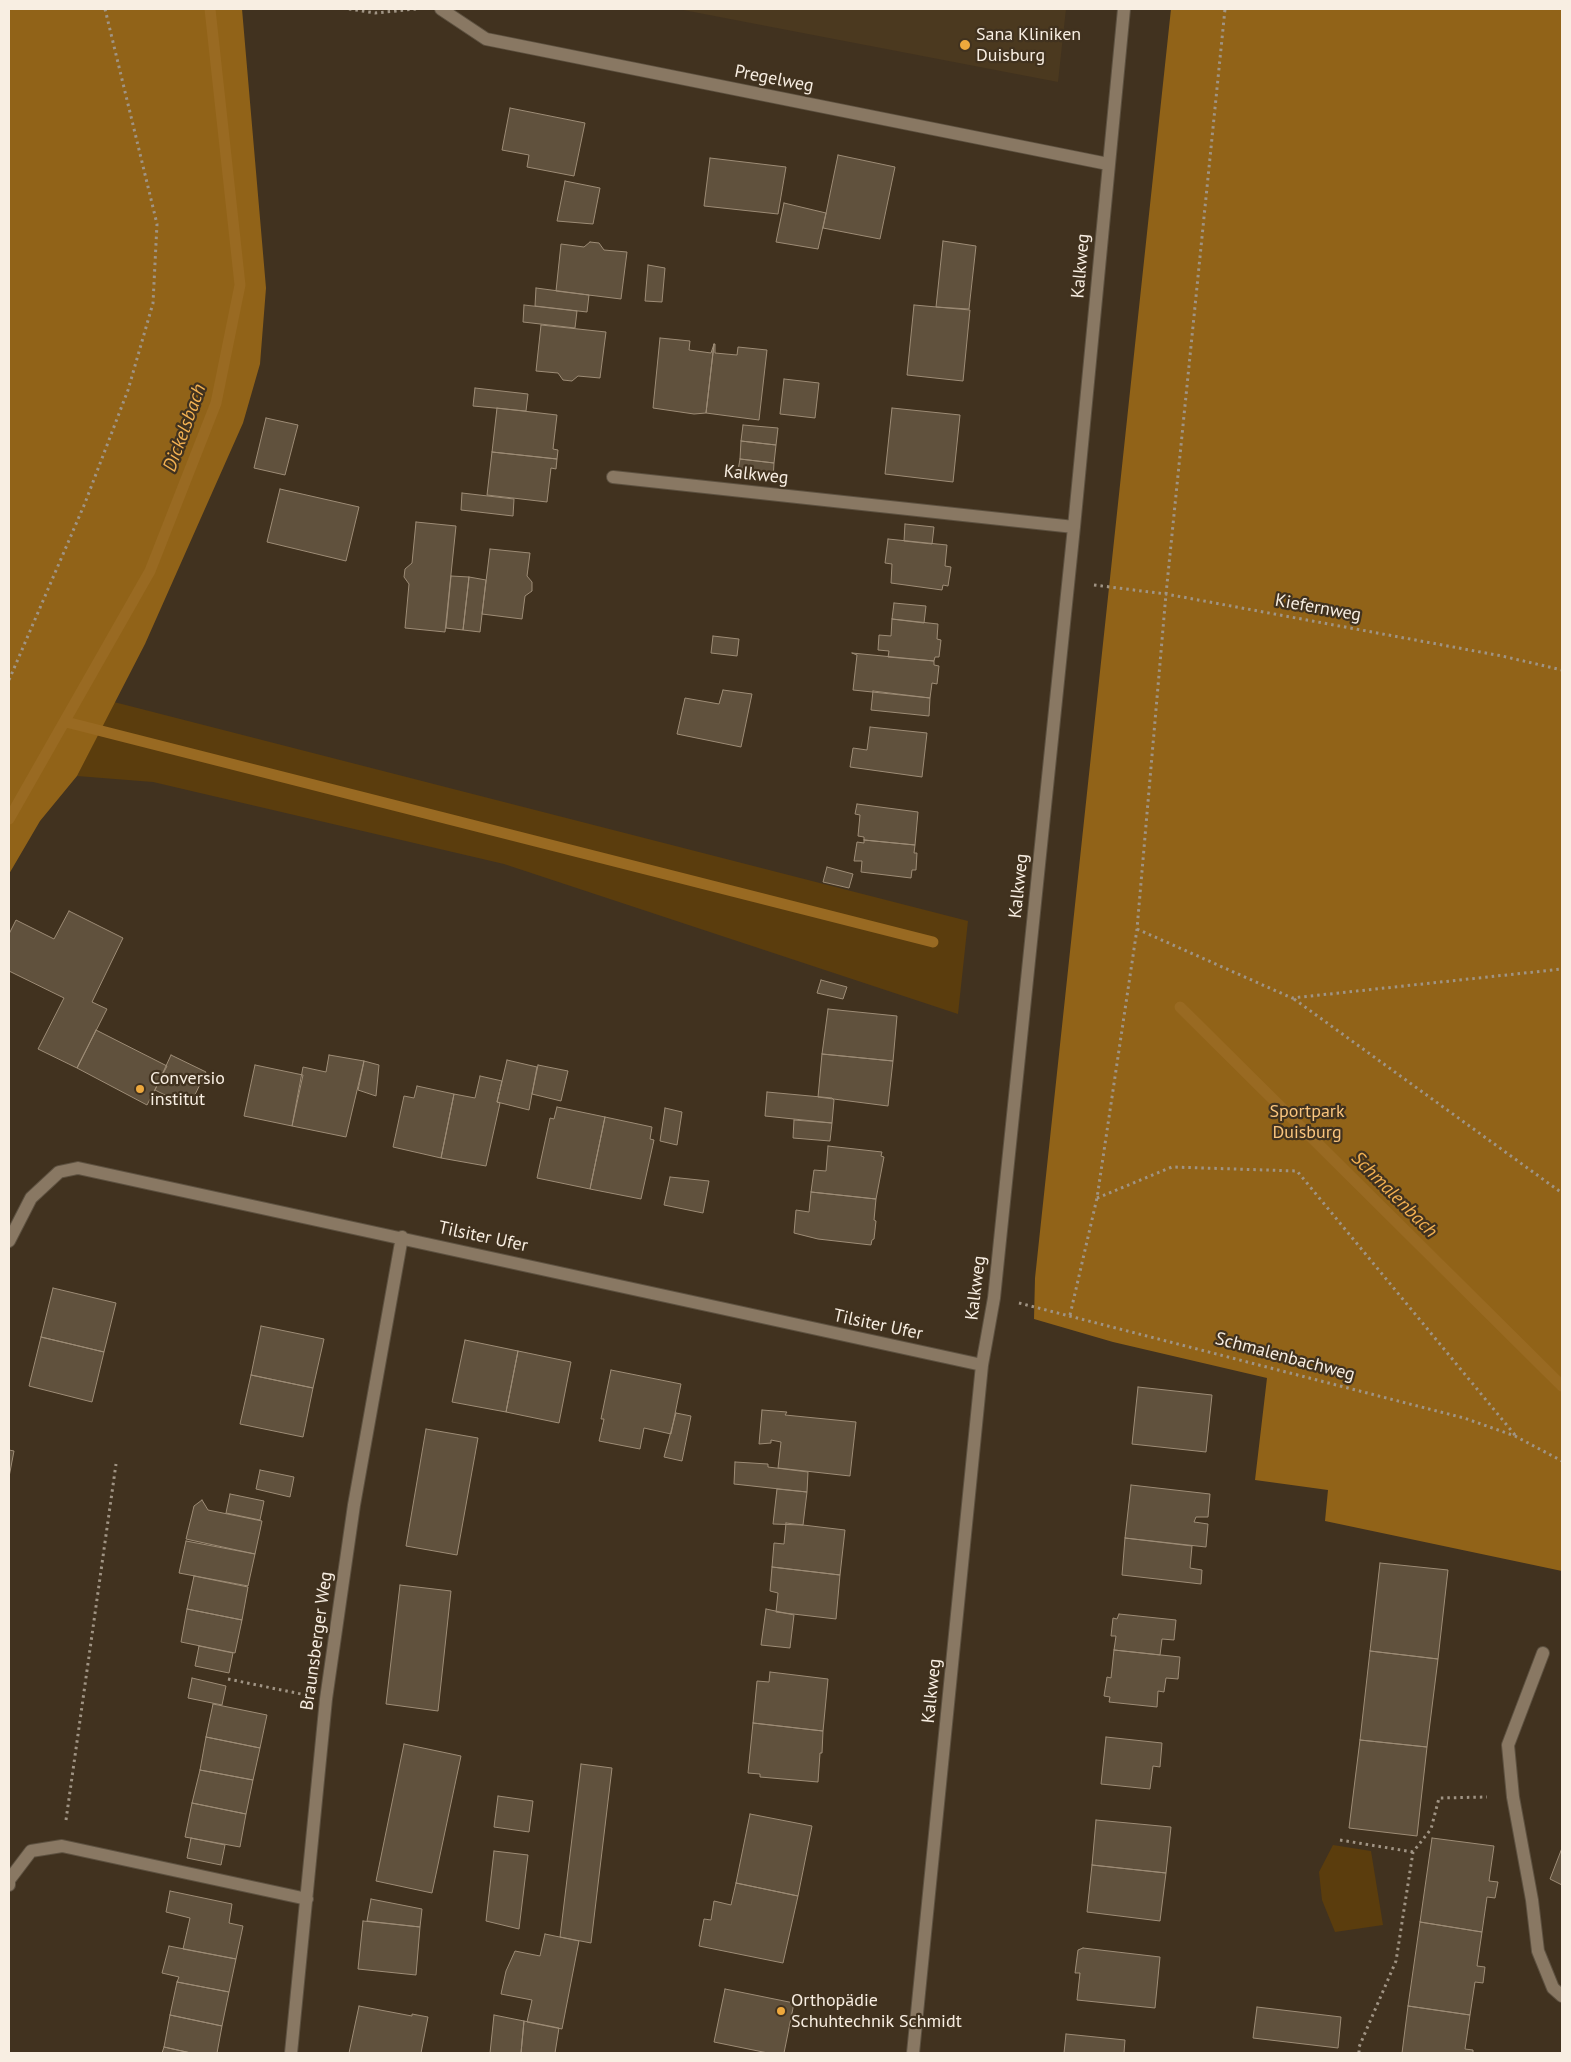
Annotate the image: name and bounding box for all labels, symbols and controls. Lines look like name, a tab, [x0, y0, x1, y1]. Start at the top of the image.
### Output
place label: Sana Kliniken Duisburg	[976, 24, 1081, 66]
marker: Sana Kliniken Duisburg	[958, 38, 972, 52]
street label: Pregelweg	[733, 61, 815, 97]
street label: Kalkweg	[1067, 233, 1095, 299]
water label: Dickelsbach	[159, 381, 211, 475]
street label: Kalkweg	[723, 461, 789, 489]
street label: Kiefernweg	[1273, 590, 1363, 626]
street label: Kalkweg	[1005, 853, 1033, 919]
place label: Conversio institut	[150, 1068, 225, 1110]
marker: Conversio institut	[134, 1083, 146, 1095]
park label: Sportpark Duisburg	[1269, 1101, 1345, 1144]
water label: Schmalenbach	[1346, 1147, 1442, 1243]
street label: Tilsiter Ufer	[436, 1217, 530, 1257]
street label: Kalkweg	[961, 1254, 991, 1322]
street label: Tilsiter Ufer	[831, 1305, 925, 1345]
street label: Schmalenbachweg	[1213, 1328, 1357, 1386]
street label: Braunsberger Weg	[297, 1570, 337, 1712]
street label: Kalkweg	[918, 1658, 946, 1724]
place label: Orthopädie Schuhtechnik Schmidt	[791, 1990, 962, 2032]
marker: Orthopädie Schuhtechnik Schmidt	[775, 2005, 787, 2017]

